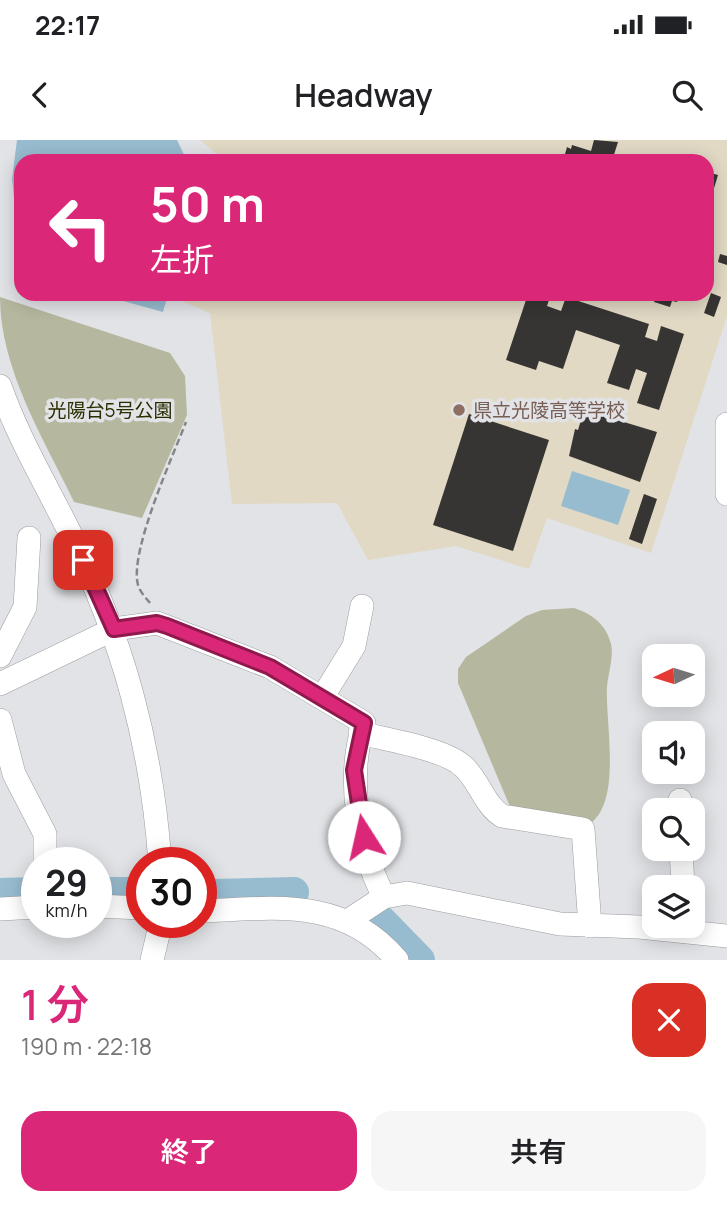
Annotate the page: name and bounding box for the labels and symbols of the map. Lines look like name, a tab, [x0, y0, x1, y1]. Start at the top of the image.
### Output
park label: 光陽台5号公園	[48, 397, 172, 423]
place label: 県立光陵高等学校	[473, 397, 625, 423]
marker: 県立光陵高等学校	[451, 402, 467, 418]
pin	[53, 530, 113, 590]
north arrow	[642, 644, 705, 707]
position arrow	[327, 800, 401, 874]
speed limit sign: 30	[126, 847, 217, 938]

